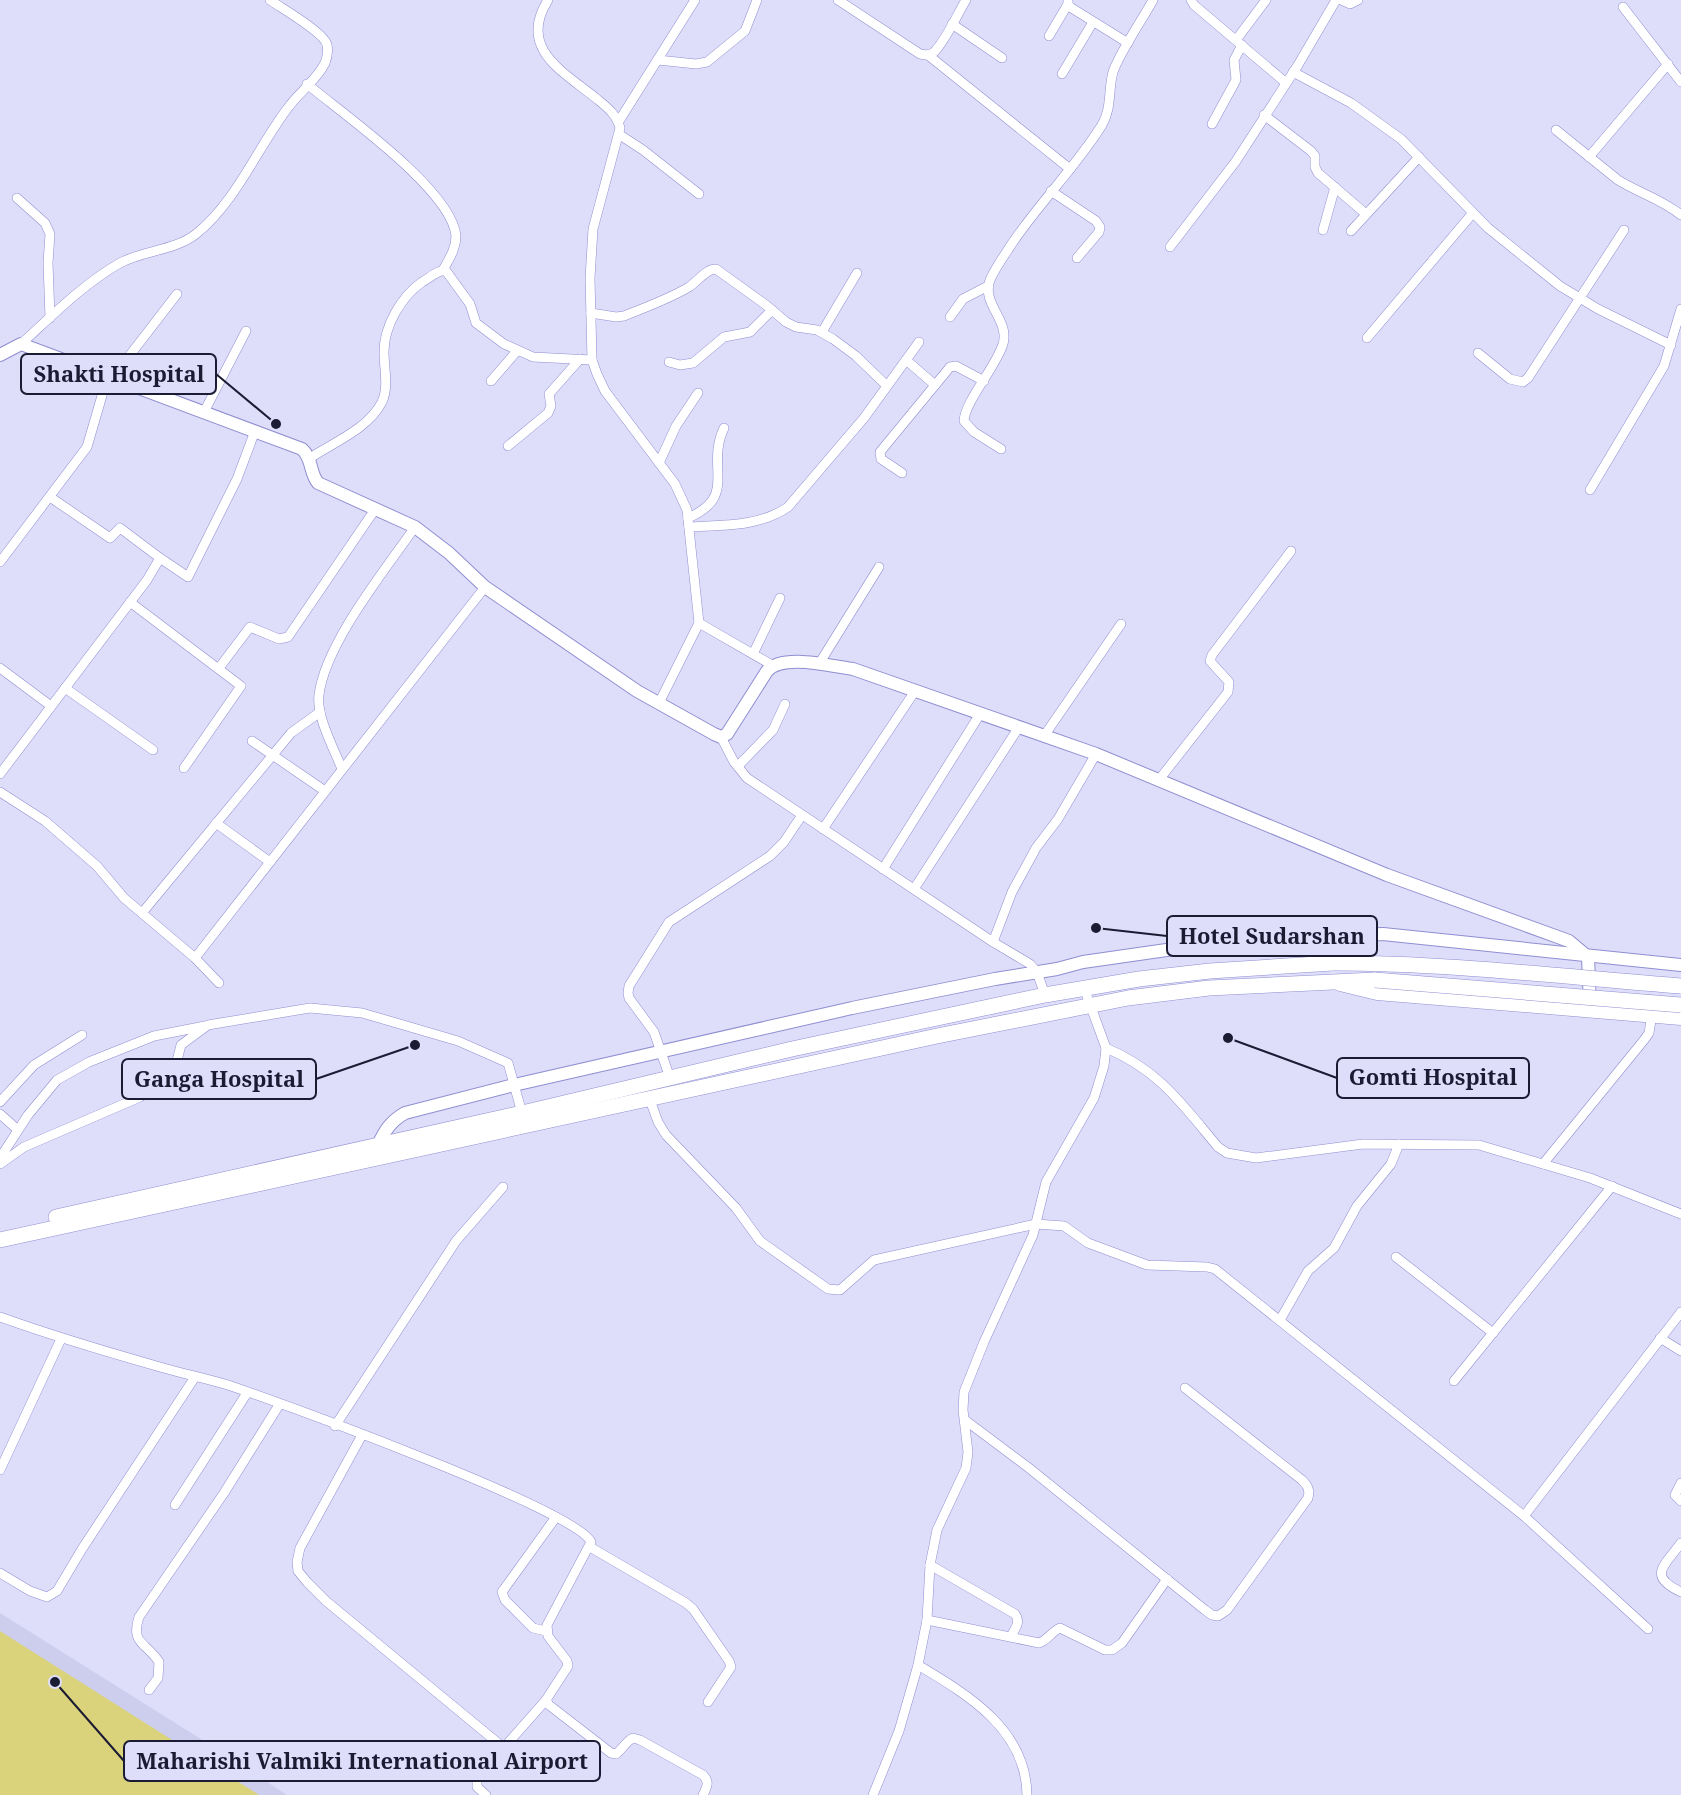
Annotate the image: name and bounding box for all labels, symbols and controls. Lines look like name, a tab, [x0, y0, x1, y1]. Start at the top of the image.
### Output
callout: Shakti Hospital	[21, 354, 216, 394]
text: Shakti Hospital	[34, 358, 205, 388]
callout: Hotel Sudarshan	[1167, 916, 1377, 956]
text: Hotel Sudarshan	[1179, 920, 1365, 950]
callout: Gomti Hospital	[1337, 1058, 1529, 1098]
callout: Ganga Hospital	[122, 1059, 316, 1099]
text: Gomti Hospital	[1349, 1061, 1517, 1091]
text: Ganga Hospital	[134, 1063, 304, 1093]
callout: Maharishi Valmiki International Airport	[124, 1741, 600, 1781]
text: Maharishi Valmiki International Airport	[136, 1745, 588, 1775]

